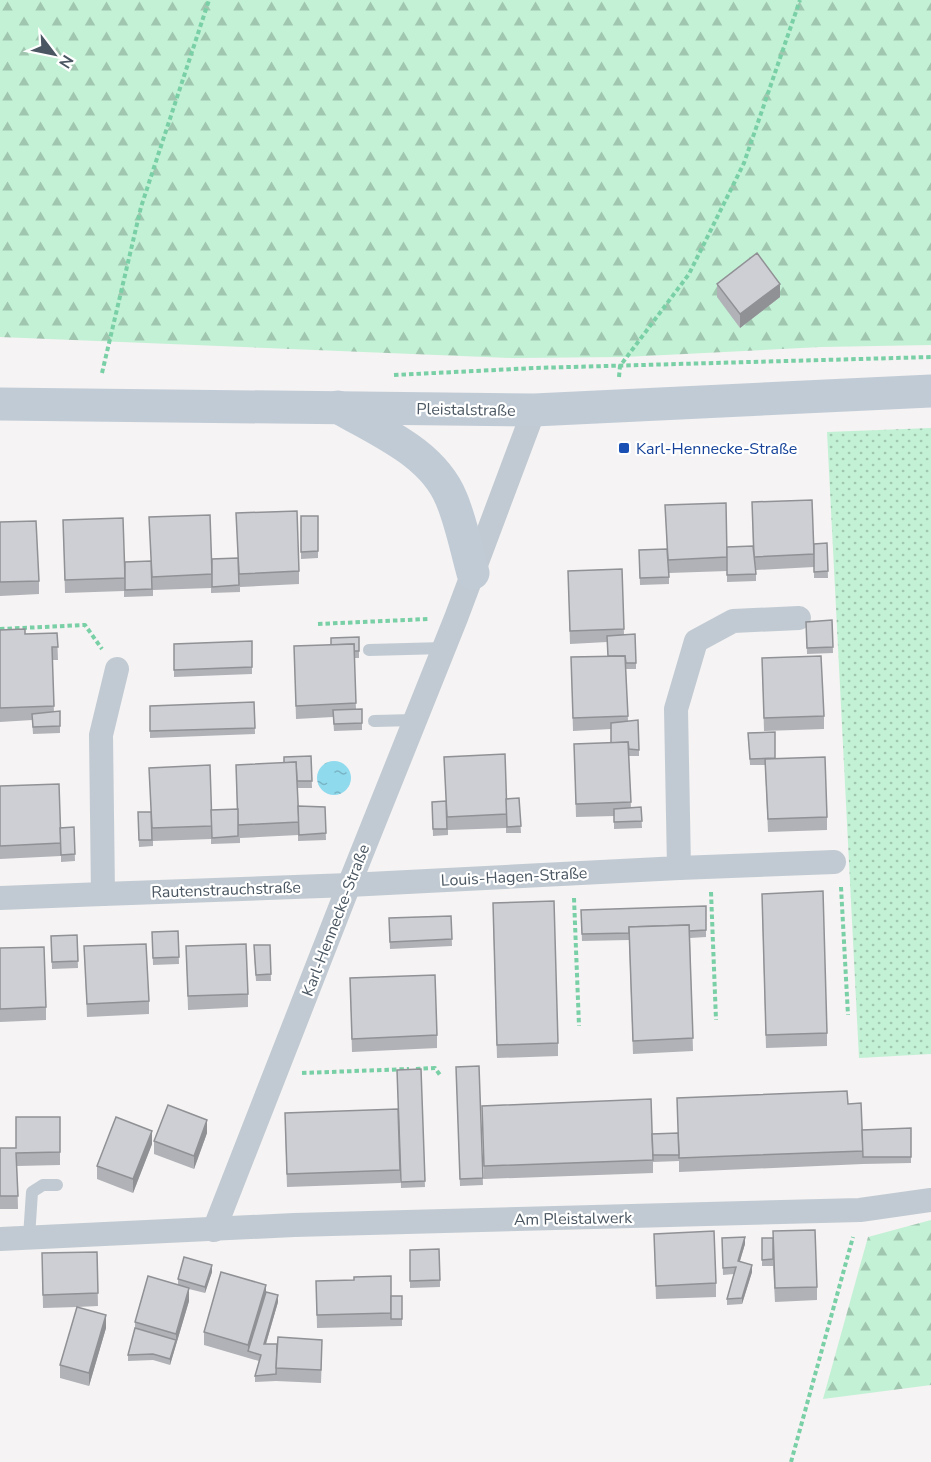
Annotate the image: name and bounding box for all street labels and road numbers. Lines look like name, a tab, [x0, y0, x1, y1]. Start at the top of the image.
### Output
street label: Pleistalstraße	[416, 398, 516, 422]
street label: Karl-Hennecke-Straße	[297, 841, 375, 1000]
street label: Louis-Hagen-Straße	[440, 862, 588, 892]
street label: Rautenstrauchstraße	[151, 876, 301, 904]
street label: Am Pleistalwerk	[514, 1207, 633, 1231]

